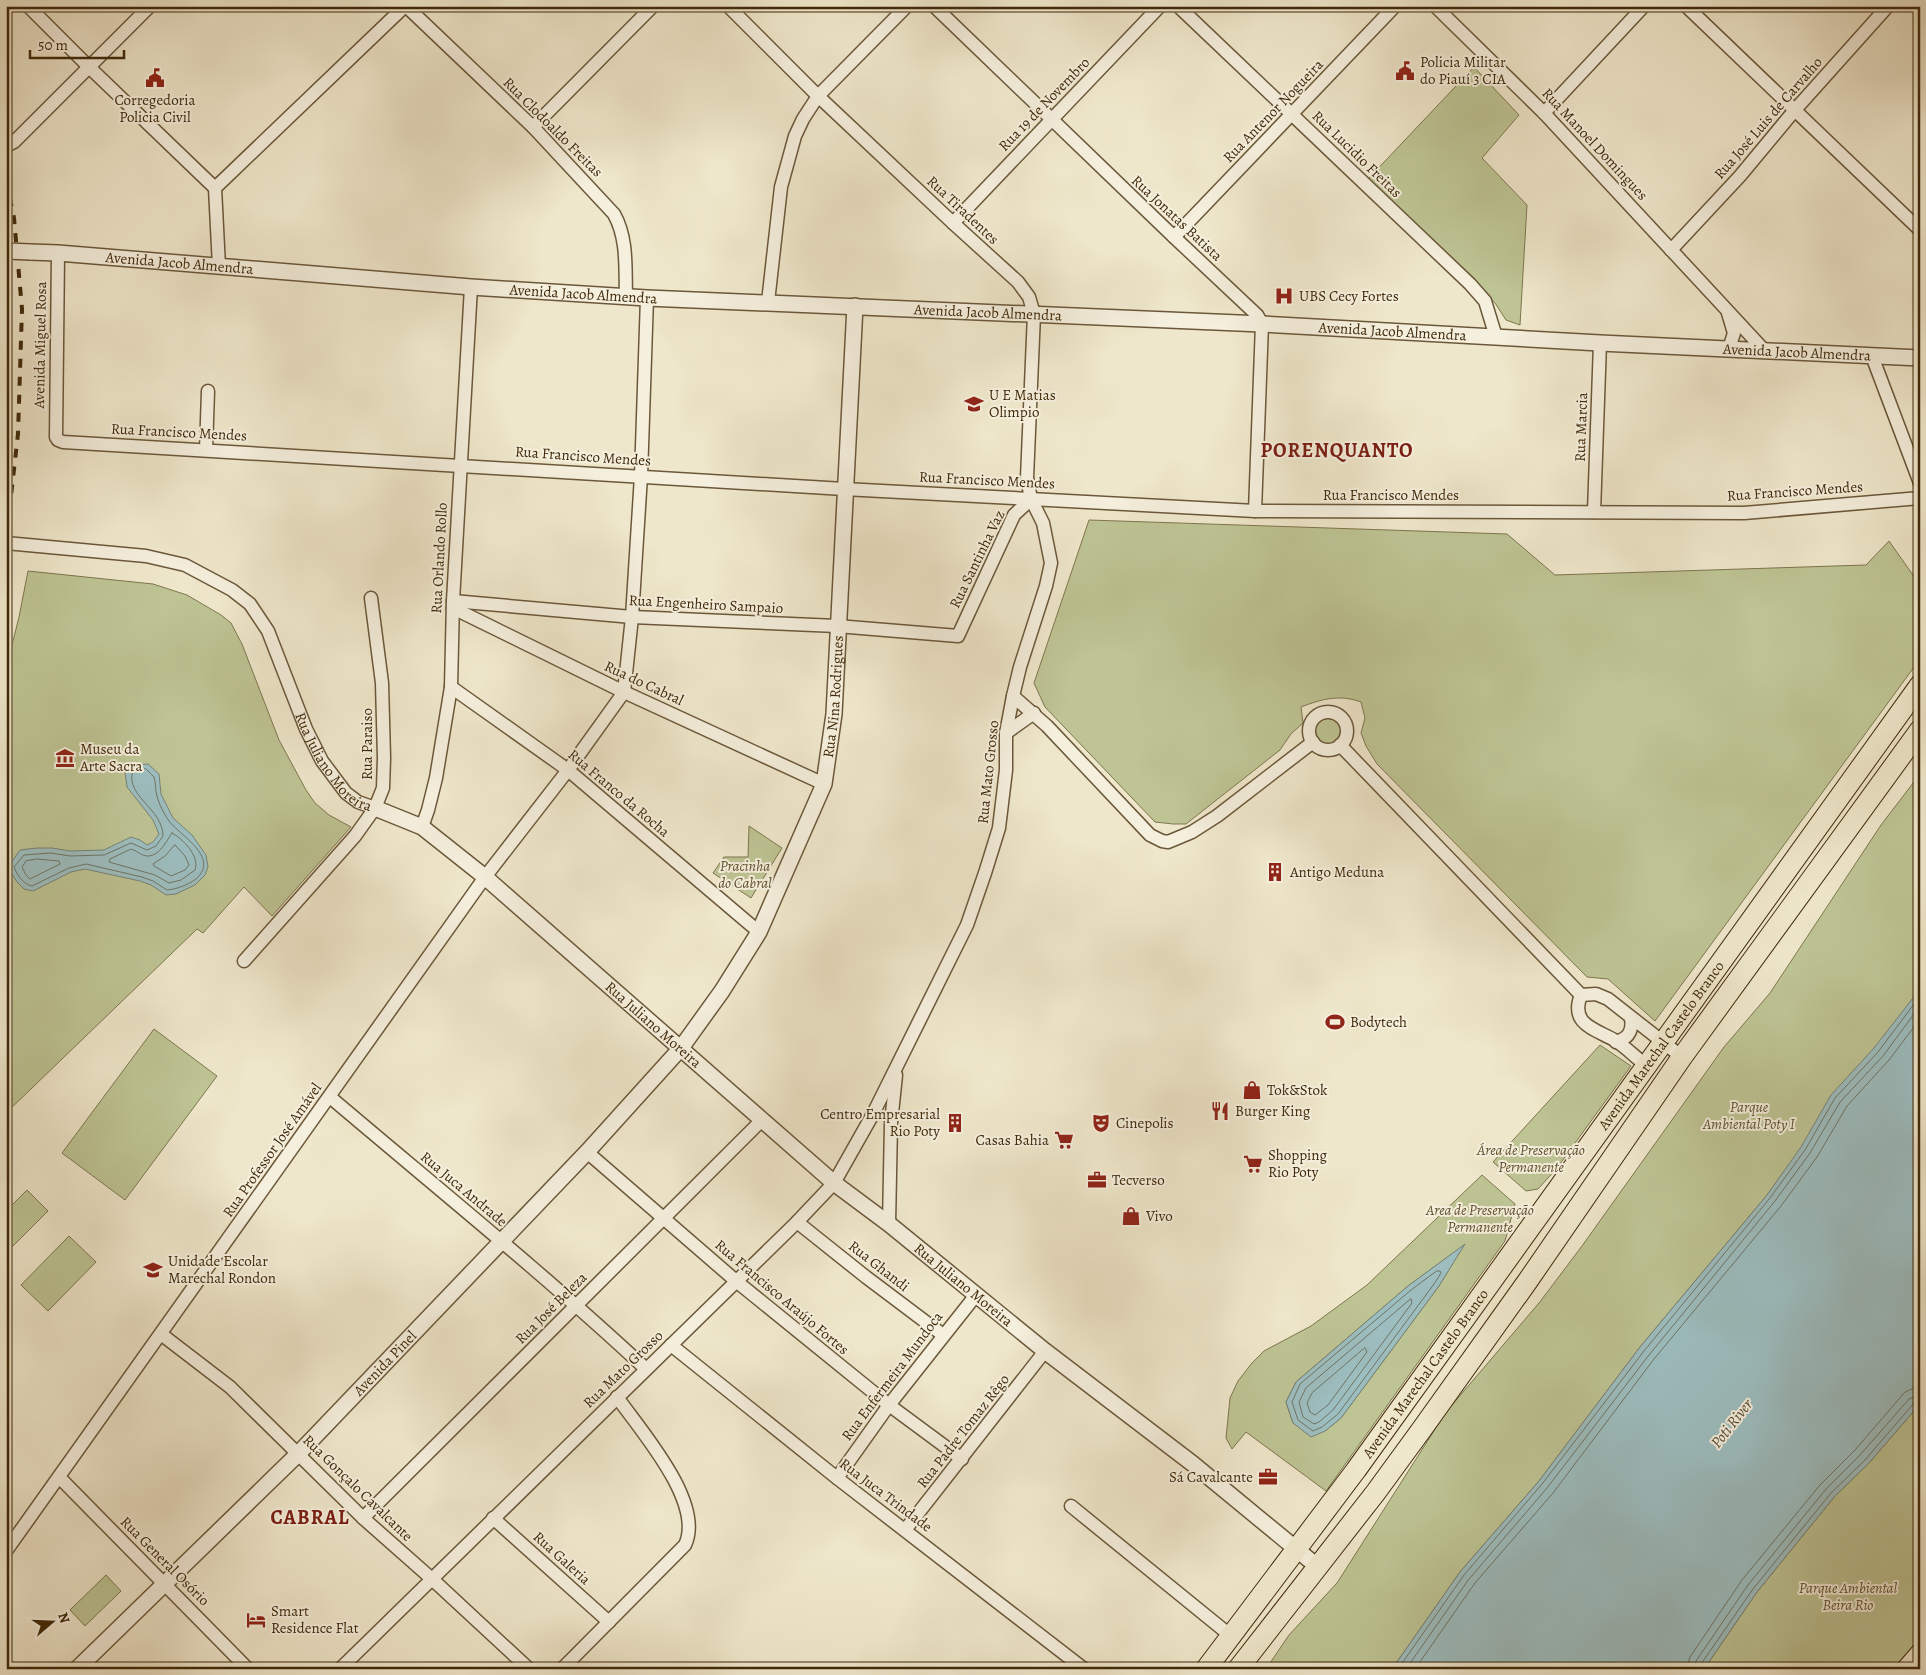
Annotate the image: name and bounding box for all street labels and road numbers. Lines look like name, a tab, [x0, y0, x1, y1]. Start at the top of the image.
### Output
street label: Rua 19 de Novembro	[994, 53, 1094, 155]
street label: Rua José Luis de Carvalho	[1709, 53, 1827, 183]
street label: Rua Antenor Nogueira	[1218, 55, 1328, 167]
street label: Rua Clodoaldo Freitas	[499, 73, 607, 181]
street label: Rua Manoel Domingues	[1538, 84, 1652, 204]
street label: Rua Lucidio Freitas	[1308, 106, 1406, 202]
street label: Rua Tiradentes	[923, 171, 1003, 249]
street label: Rua Jonatas Batista	[1127, 171, 1227, 265]
street label: Avenida Jacob Almendra	[104, 247, 254, 279]
street label: Avenida Jacob Almendra	[508, 279, 658, 308]
street label: Avenida Miguel Rosa	[29, 281, 51, 410]
street label: Avenida Jacob Almendra	[913, 299, 1062, 326]
street label: Avenida Jacob Almendra	[1317, 317, 1467, 345]
street label: Avenida Jacob Almendra	[1721, 339, 1871, 366]
street label: Rua Marcia	[1570, 392, 1592, 462]
street label: Rua Francisco Mendes	[110, 418, 248, 446]
street label: Rua Francisco Mendes	[514, 441, 652, 471]
street label: Rua Francisco Mendes	[918, 466, 1056, 494]
street label: Rua Francisco Mendes	[1726, 476, 1864, 506]
street label: Rua Francisco Mendes	[1323, 485, 1459, 505]
street label: Rua Orlando Rollo	[426, 502, 452, 614]
street label: Rua Santinha Vaz	[945, 507, 1009, 611]
street label: Rua Engenheiro Sampaio	[628, 590, 784, 618]
street label: Rua Nina Rodrigues	[818, 635, 848, 759]
street label: Rua do Cabral	[601, 656, 687, 710]
street label: Rua Paraiso	[357, 708, 377, 780]
street label: Rua Juliano Moreira	[290, 709, 375, 816]
street label: Rua Mato Grosso	[973, 719, 1003, 825]
street label: Rua Franco da Rocha	[564, 744, 674, 842]
street label: Avenida Marechal Castelo Branco	[1593, 957, 1729, 1135]
street label: Rua Juliano Moreira	[601, 977, 706, 1072]
street label: Rua Professor José Amável	[218, 1079, 326, 1221]
street label: Rua Juca Andrade	[416, 1147, 512, 1231]
street label: Rua Francisco Araújo Fortes	[711, 1235, 853, 1359]
street label: Rua Ghandi	[844, 1236, 914, 1296]
street label: Rua Juliano Moreira	[910, 1238, 1017, 1331]
street label: Rua José Beleza	[511, 1268, 591, 1348]
street label: Avenida Marechal Castelo Branco	[1357, 1285, 1493, 1463]
street label: Rua Enfermeira Mundoca	[837, 1307, 947, 1445]
street label: Avenida Pinel	[348, 1326, 421, 1401]
street label: Rua Mato Grosso	[579, 1326, 667, 1412]
street label: Rua Padre Tomaz Rêgo	[912, 1370, 1014, 1492]
street label: Rua Gonçalo Cavalcante	[299, 1430, 418, 1546]
street label: Rua Juca Trindade	[836, 1454, 937, 1537]
street label: Rua General Osório	[116, 1512, 214, 1610]
street label: Rua Galeria	[529, 1527, 595, 1589]

